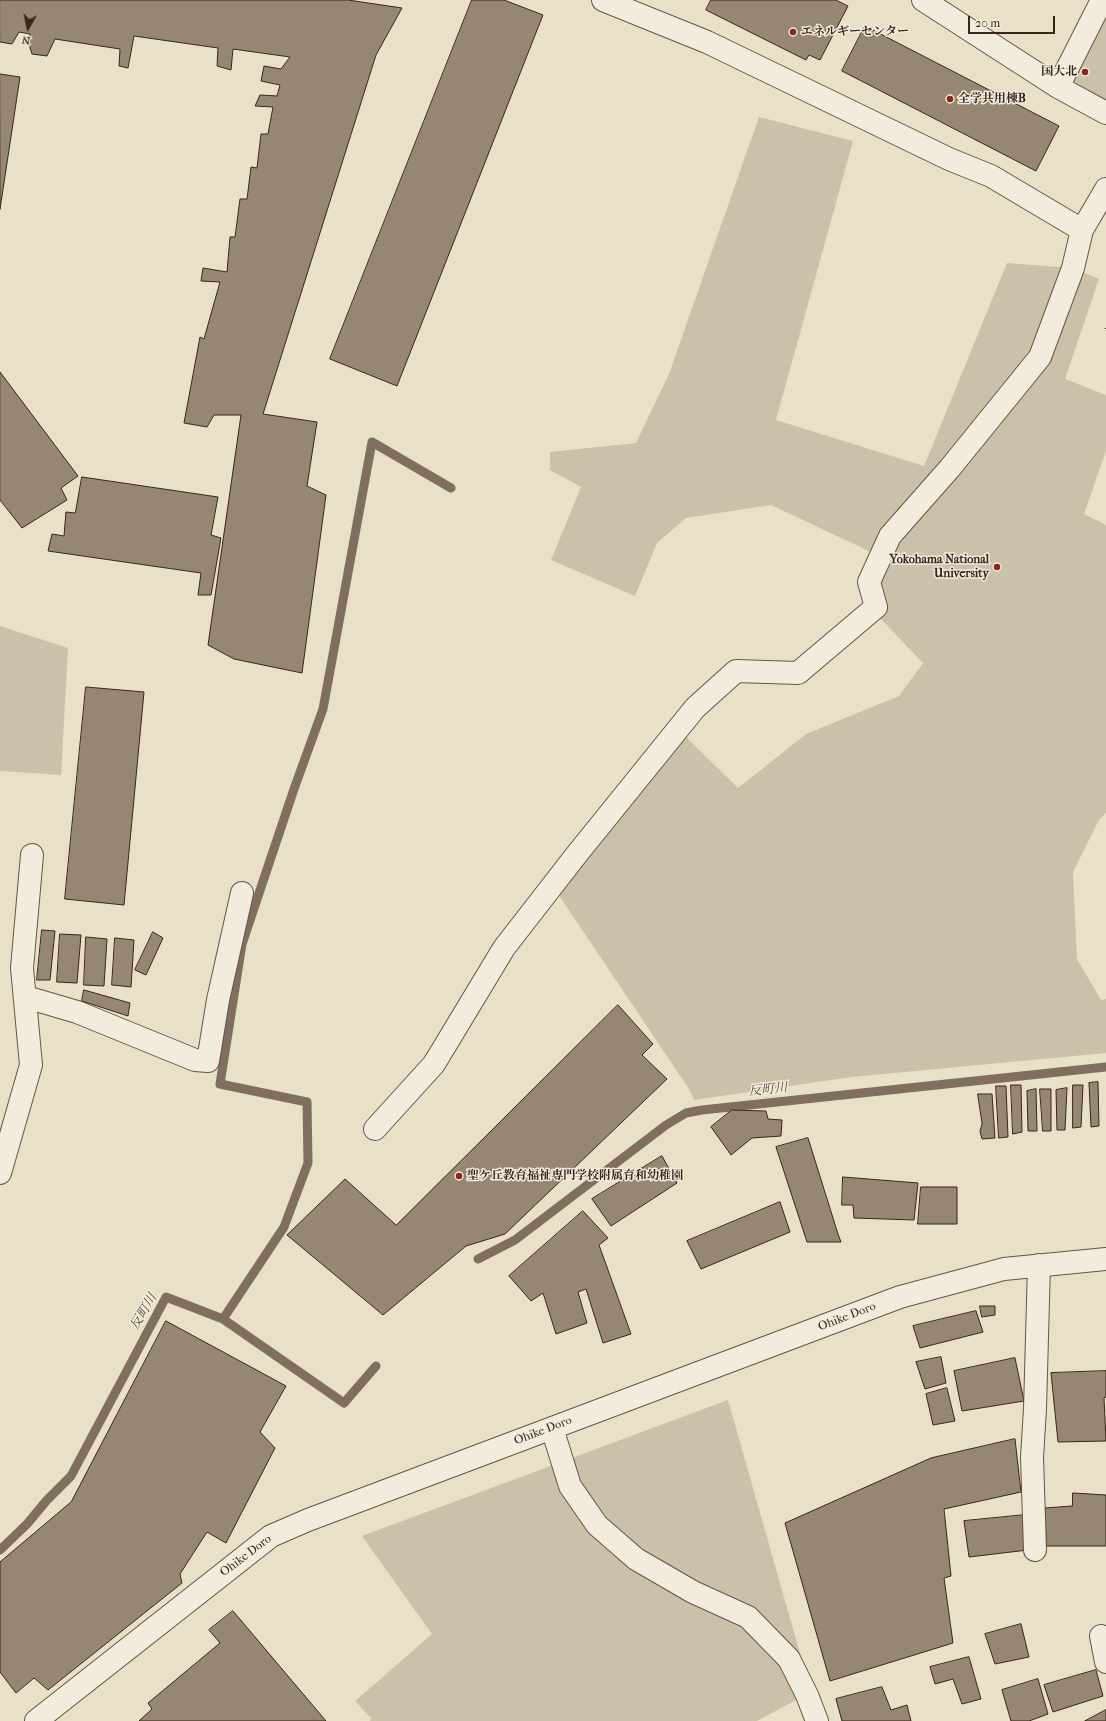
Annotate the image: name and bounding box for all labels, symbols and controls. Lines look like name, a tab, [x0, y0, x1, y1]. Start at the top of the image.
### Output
north arrow	[8, 8, 48, 48]
scale bar	[970, 8, 1057, 34]
text: 20 m	[975, 16, 1000, 30]
place label: エネルギーセンター	[801, 25, 909, 39]
marker: エネルギーセンター	[788, 27, 798, 37]
text: N	[21, 33, 31, 47]
place label: 国大北	[1041, 65, 1077, 79]
marker: 国大北	[1080, 67, 1090, 77]
place label: 全学共用棟B	[958, 92, 1026, 106]
marker: 全学共用棟B	[945, 94, 955, 104]
place label: Yokohama National University	[890, 553, 989, 581]
marker: Yokohama National University	[992, 562, 1002, 572]
water label: 反町川	[748, 1080, 788, 1100]
place label: 聖ケ丘教育福祉専門学校附属育和幼稚園	[467, 1169, 683, 1183]
marker: 聖ケ丘教育福祉専門学校附属育和幼稚園	[454, 1171, 464, 1181]
water label: 反町川	[127, 1291, 161, 1333]
street label: Ohike Doro	[816, 1299, 878, 1335]
street label: Ohike Doro	[512, 1413, 574, 1449]
street label: Ohike Doro	[217, 1532, 275, 1580]

